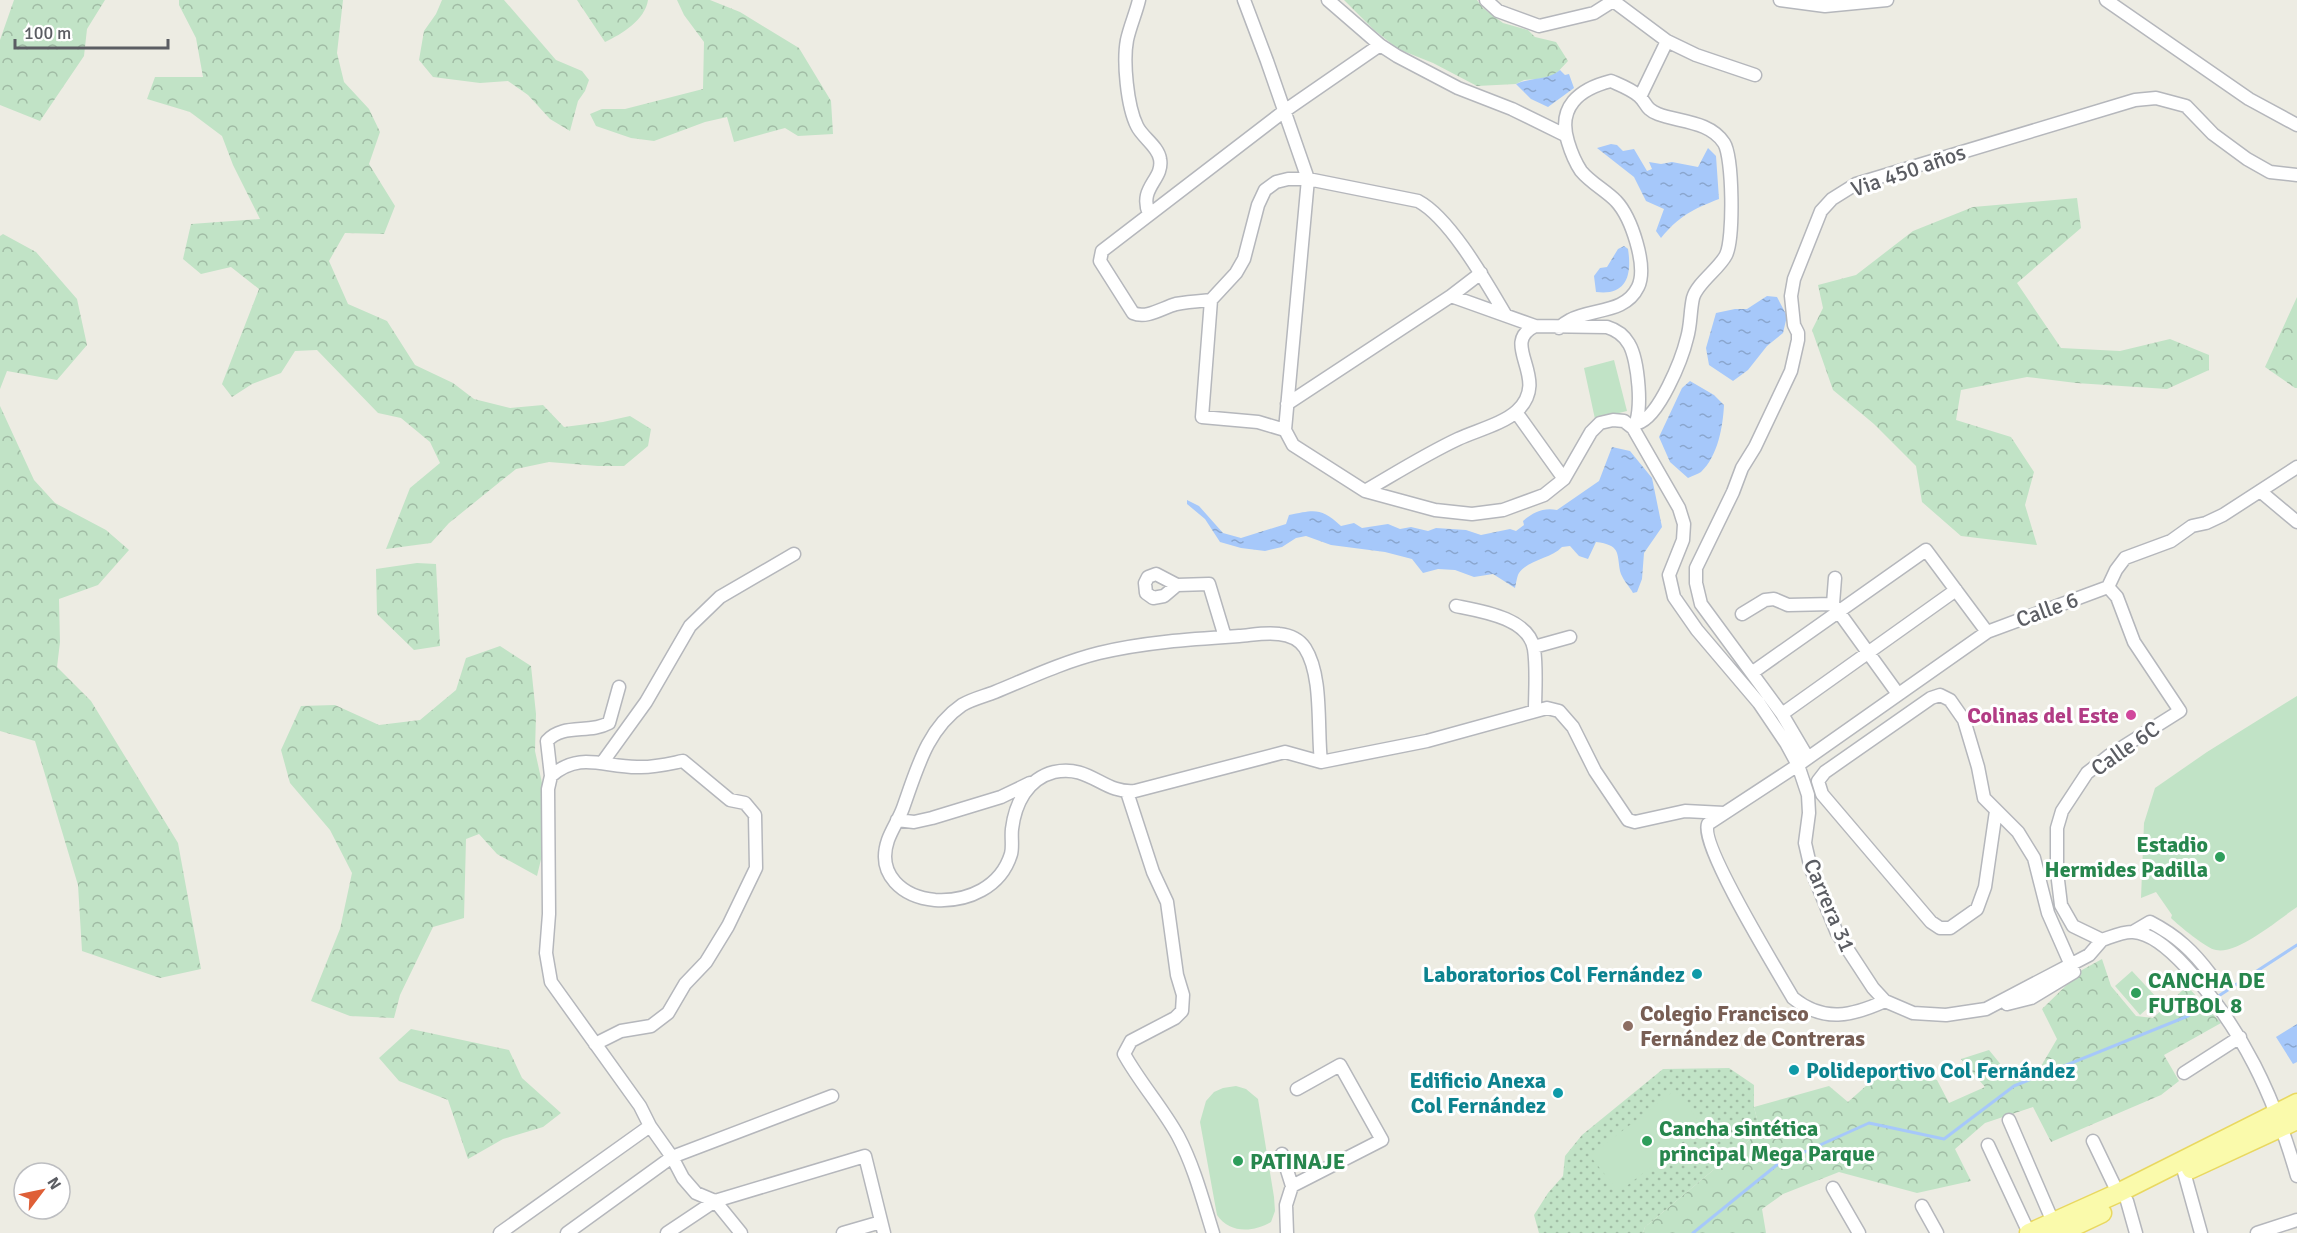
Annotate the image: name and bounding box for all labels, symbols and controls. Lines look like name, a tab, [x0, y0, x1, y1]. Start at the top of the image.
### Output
scale bar	[15, 12, 168, 50]
text: 100 m	[24, 22, 71, 44]
street label: Via 450 años	[1847, 138, 1969, 203]
street label: Calle 6	[2012, 586, 2082, 633]
place label: Colinas del Este	[1967, 702, 2119, 729]
marker: Colinas del Este	[2124, 708, 2138, 722]
street label: Calle 6C	[2086, 715, 2165, 782]
place label: Estadio Hermides Padilla	[2045, 831, 2208, 883]
marker: Estadio Hermides Padilla	[2213, 850, 2227, 864]
street label: Carrera 31	[1798, 854, 1861, 956]
place label: Laboratorios Col Fernández	[1423, 961, 1685, 988]
marker: Laboratorios Col Fernández	[1690, 967, 1704, 981]
place label: CANCHA DE FUTBOL 8	[2148, 967, 2265, 1019]
marker: CANCHA DE FUTBOL 8	[2129, 986, 2143, 1000]
place label: Colegio Francisco Fernández de Contreras	[1640, 1000, 1865, 1052]
marker: Colegio Francisco Fernández de Contreras	[1621, 1019, 1635, 1033]
place label: Polideportivo Col Fernández	[1806, 1057, 2075, 1084]
marker: Polideportivo Col Fernández	[1787, 1063, 1801, 1077]
place label: Edificio Anexa Col Fernández	[1410, 1067, 1546, 1119]
marker: Edificio Anexa Col Fernández	[1551, 1086, 1565, 1100]
place label: Cancha sintética principal Mega Parque	[1659, 1115, 1875, 1167]
marker: Cancha sintética principal Mega Parque	[1640, 1134, 1654, 1148]
place label: PATINAJE	[1250, 1148, 1345, 1175]
marker: PATINAJE	[1231, 1154, 1245, 1168]
north arrow	[12, 1161, 72, 1221]
text: N	[42, 1174, 65, 1194]

